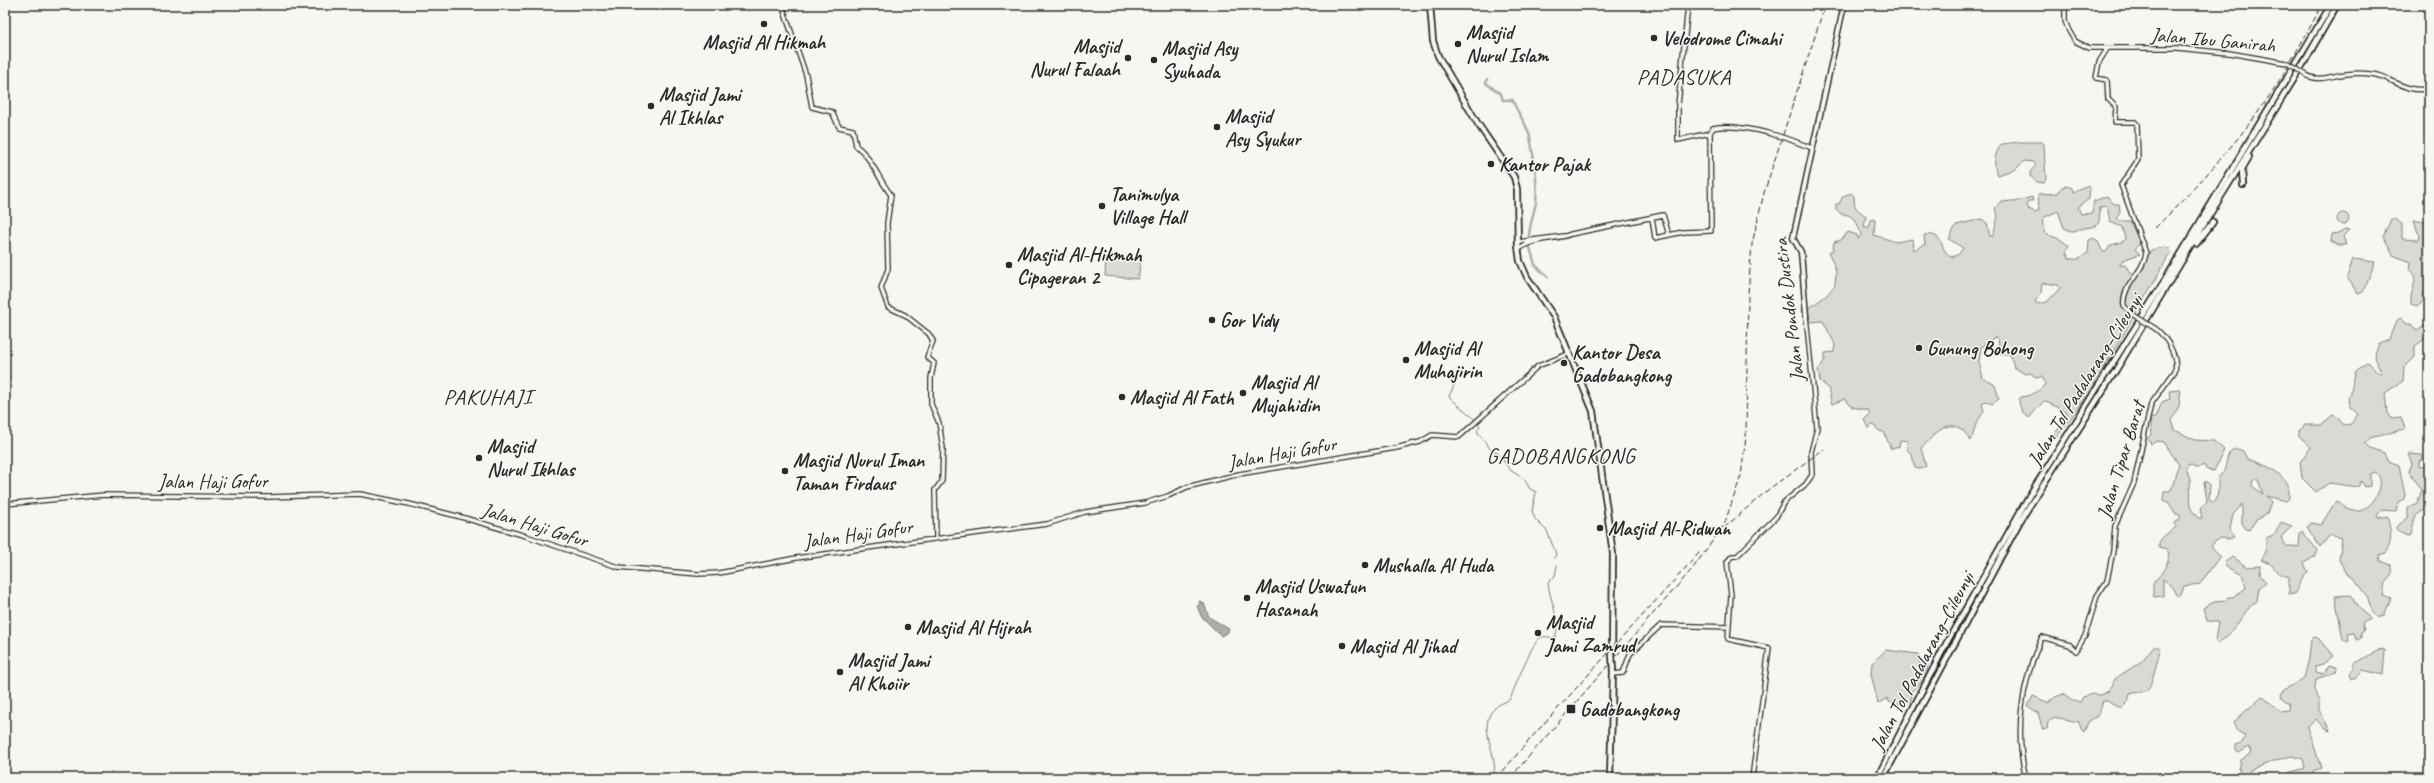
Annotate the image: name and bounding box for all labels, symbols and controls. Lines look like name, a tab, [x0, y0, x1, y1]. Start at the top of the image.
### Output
marker: Masjid Al Hikmah	[759, 19, 769, 29]
place label: Masjid Nurul Islam	[1466, 20, 1550, 68]
street label: Jalan Ibu Ganirah	[2149, 22, 2277, 58]
place label: Velodrome Cimahi	[1662, 26, 1785, 51]
place label: Masjid Al Hikmah	[703, 30, 827, 55]
marker: Velodrome Cimahi	[1649, 33, 1659, 43]
place label: Masjid Nurul Falaah	[1030, 34, 1124, 82]
place label: Masjid Asy Syuhada	[1162, 36, 1240, 84]
marker: Masjid Nurul Islam	[1453, 39, 1463, 49]
marker: Masjid Nurul Falaah	[1123, 53, 1133, 63]
marker: Masjid Asy Syuhada	[1149, 55, 1159, 65]
district label: PADASUKA	[1637, 63, 1731, 91]
place label: Masjid Jami Al Ikhlas	[659, 82, 744, 130]
marker: Masjid Jami Al Ikhlas	[646, 101, 656, 111]
place label: Masjid Asy Syukur	[1225, 104, 1303, 153]
marker: Masjid Asy Syukur	[1212, 122, 1222, 132]
place label: Kantor Pajak	[1499, 152, 1591, 177]
marker: Kantor Pajak	[1486, 159, 1496, 169]
place label: Tanimulya Village Hall	[1110, 182, 1189, 230]
marker: Tanimulya Village Hall	[1097, 201, 1107, 211]
street label: Jalan Pondok Dustira	[1768, 236, 1810, 384]
place label: Masjid Al-Hikmah Cipageran 2	[1017, 242, 1142, 290]
marker: Masjid Al-Hikmah Cipageran 2	[1004, 260, 1014, 270]
street label: Jalan Tol Padalarang–Cileunyi	[2021, 287, 2149, 472]
place label: Gor Vidy	[1220, 308, 1280, 333]
marker: Gor Vidy	[1207, 315, 1217, 325]
place label: Masjid Al Muhajirin	[1414, 336, 1484, 384]
place label: Gunung Bohong	[1927, 336, 2035, 361]
place label: Kantor Desa Gadobangkong	[1572, 340, 1673, 388]
marker: Gunung Bohong	[1914, 343, 1924, 353]
marker: Masjid Al Muhajirin	[1401, 355, 1411, 365]
marker: Kantor Desa Gadobangkong	[1559, 358, 1569, 368]
place label: Masjid Al Mujahidin	[1251, 370, 1321, 418]
district label: PAKUHAJI	[444, 383, 537, 411]
place label: Masjid Al Fath	[1130, 385, 1234, 410]
marker: Masjid Al Mujahidin	[1238, 388, 1248, 398]
marker: Masjid Al Fath	[1117, 392, 1127, 402]
street label: Jalan Tipar Barat	[2091, 395, 2152, 523]
street label: Jalan Haji Gofur	[1225, 431, 1340, 475]
place label: Masjid Nurul Ikhlas	[487, 434, 576, 482]
district label: GADOBANGKONG	[1486, 442, 1637, 470]
place label: Masjid Nurul Iman Taman Firdaus	[793, 448, 925, 496]
marker: Masjid Nurul Ikhlas	[474, 453, 484, 463]
marker: Masjid Nurul Iman Taman Firdaus	[780, 466, 790, 476]
street label: Jalan Haji Gofur	[157, 469, 270, 494]
street label: Jalan Haji Gofur	[478, 497, 593, 553]
street label: Jalan Haji Gofur	[801, 514, 916, 554]
place label: Masjid Al-Ridwan	[1608, 516, 1732, 541]
marker: Masjid Al-Ridwan	[1595, 523, 1605, 533]
place label: Mushalla Al Huda	[1373, 553, 1495, 578]
marker: Mushalla Al Huda	[1360, 560, 1370, 570]
street label: Jalan Tol Padalarang–Cileunyi	[1864, 565, 1981, 755]
place label: Masjid Uswatun Hasanah	[1255, 574, 1366, 622]
marker: Masjid Uswatun Hasanah	[1242, 593, 1252, 603]
place label: Masjid Jami Zamrud	[1544, 610, 1639, 658]
place label: Masjid Al Hijrah	[916, 615, 1032, 640]
marker: Masjid Al Hijrah	[903, 622, 913, 632]
marker: Masjid Jami Zamrud	[1533, 628, 1543, 638]
place label: Masjid Al Jihad	[1350, 634, 1460, 659]
marker: Masjid Al Jihad	[1337, 641, 1347, 651]
place label: Masjid Jami Al Khoiir	[848, 648, 933, 696]
marker: Masjid Jami Al Khoiir	[835, 667, 845, 677]
place label: Gadobangkong	[1580, 697, 1681, 722]
marker: Gadobangkong	[1565, 703, 1577, 715]

